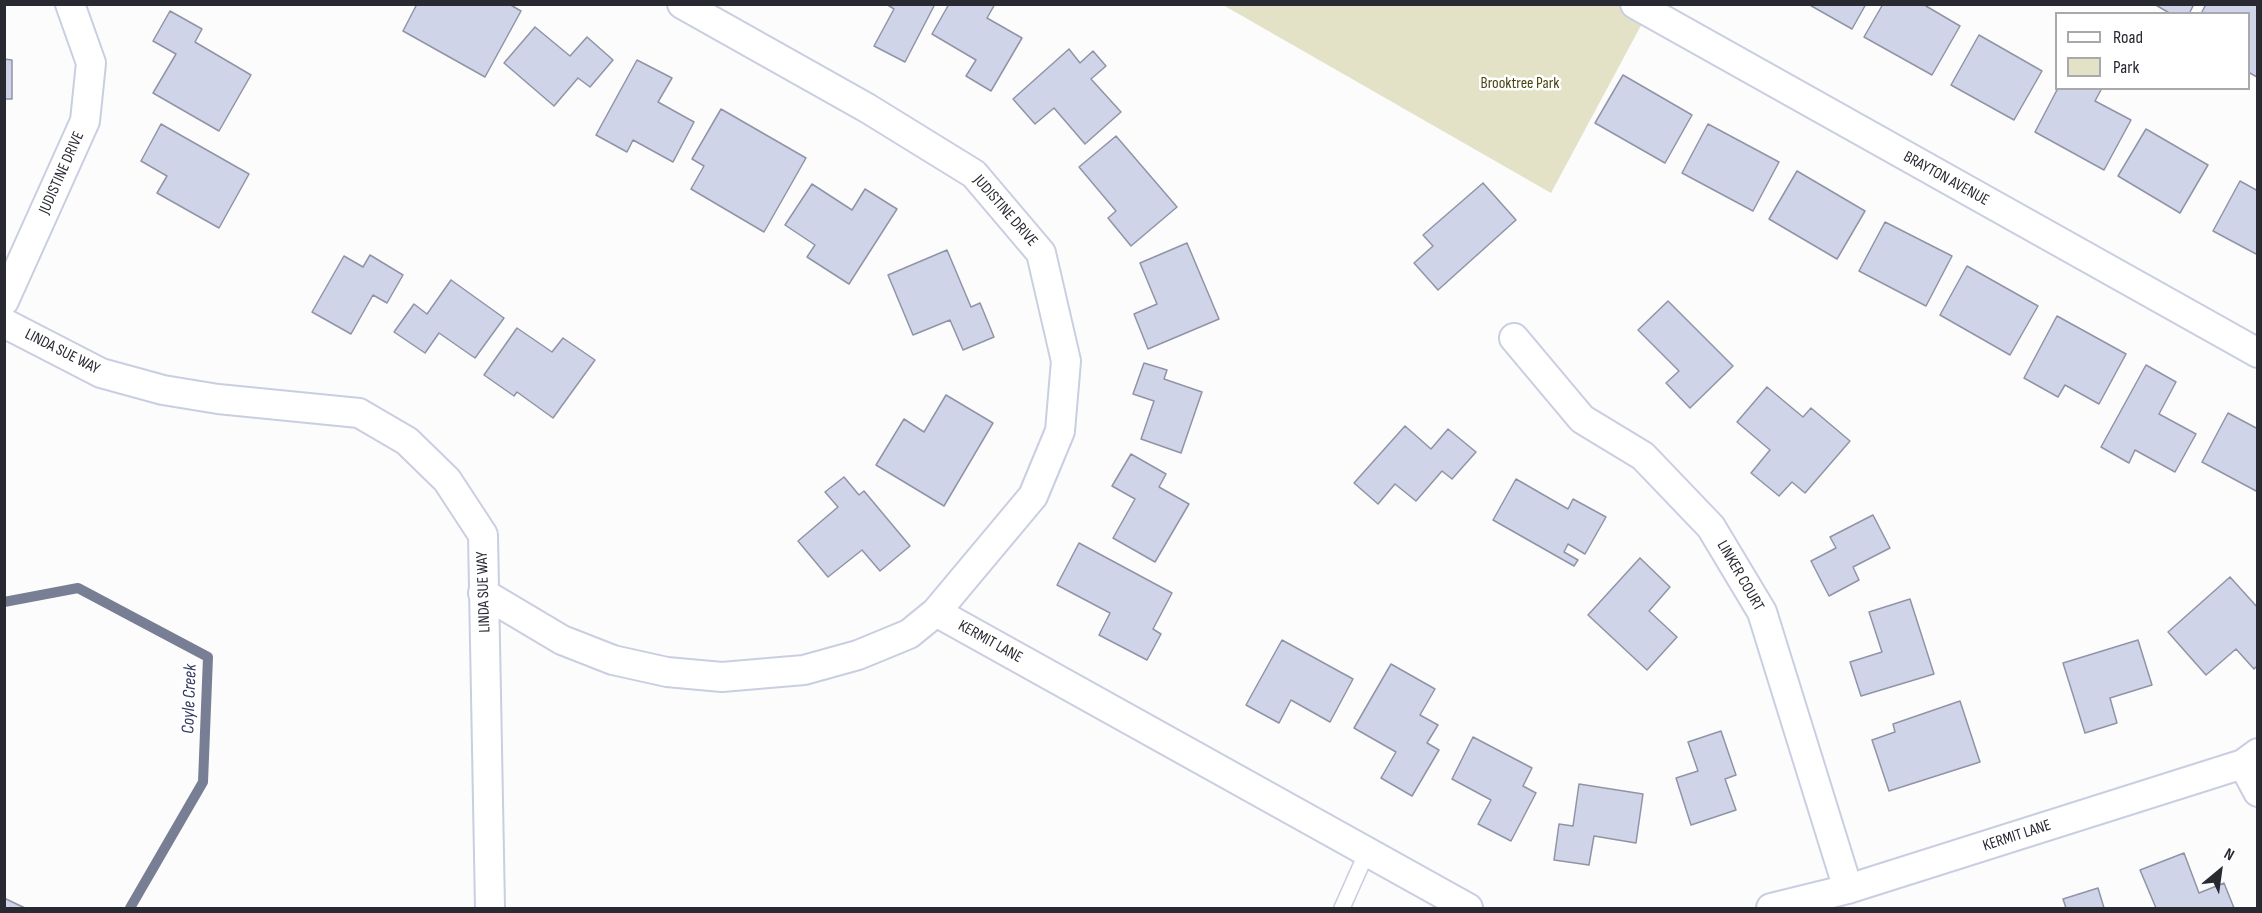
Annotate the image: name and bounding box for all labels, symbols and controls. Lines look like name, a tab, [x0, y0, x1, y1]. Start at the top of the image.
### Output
legend	[2055, 12, 2250, 90]
text: Road	[2113, 27, 2143, 48]
text: Park	[2113, 57, 2139, 78]
park label: Brooktree Park	[1481, 74, 1559, 94]
street label: JUDISTINE DRIVE	[35, 129, 89, 217]
street label: BRAYTON AVENUE	[1900, 148, 1992, 210]
street label: JUDISTINE DRIVE	[969, 171, 1041, 251]
street label: LINDA SUE WAY	[21, 325, 103, 379]
street label: LINKER COURT	[1712, 537, 1768, 615]
street label: LINDA SUE WAY	[473, 551, 495, 633]
street label: KERMIT LANE	[954, 616, 1026, 668]
water label: Coyle Creek	[178, 664, 202, 734]
street label: KERMIT LANE	[1980, 816, 2054, 856]
north arrow	[2190, 841, 2250, 901]
text: N	[2221, 844, 2237, 865]

